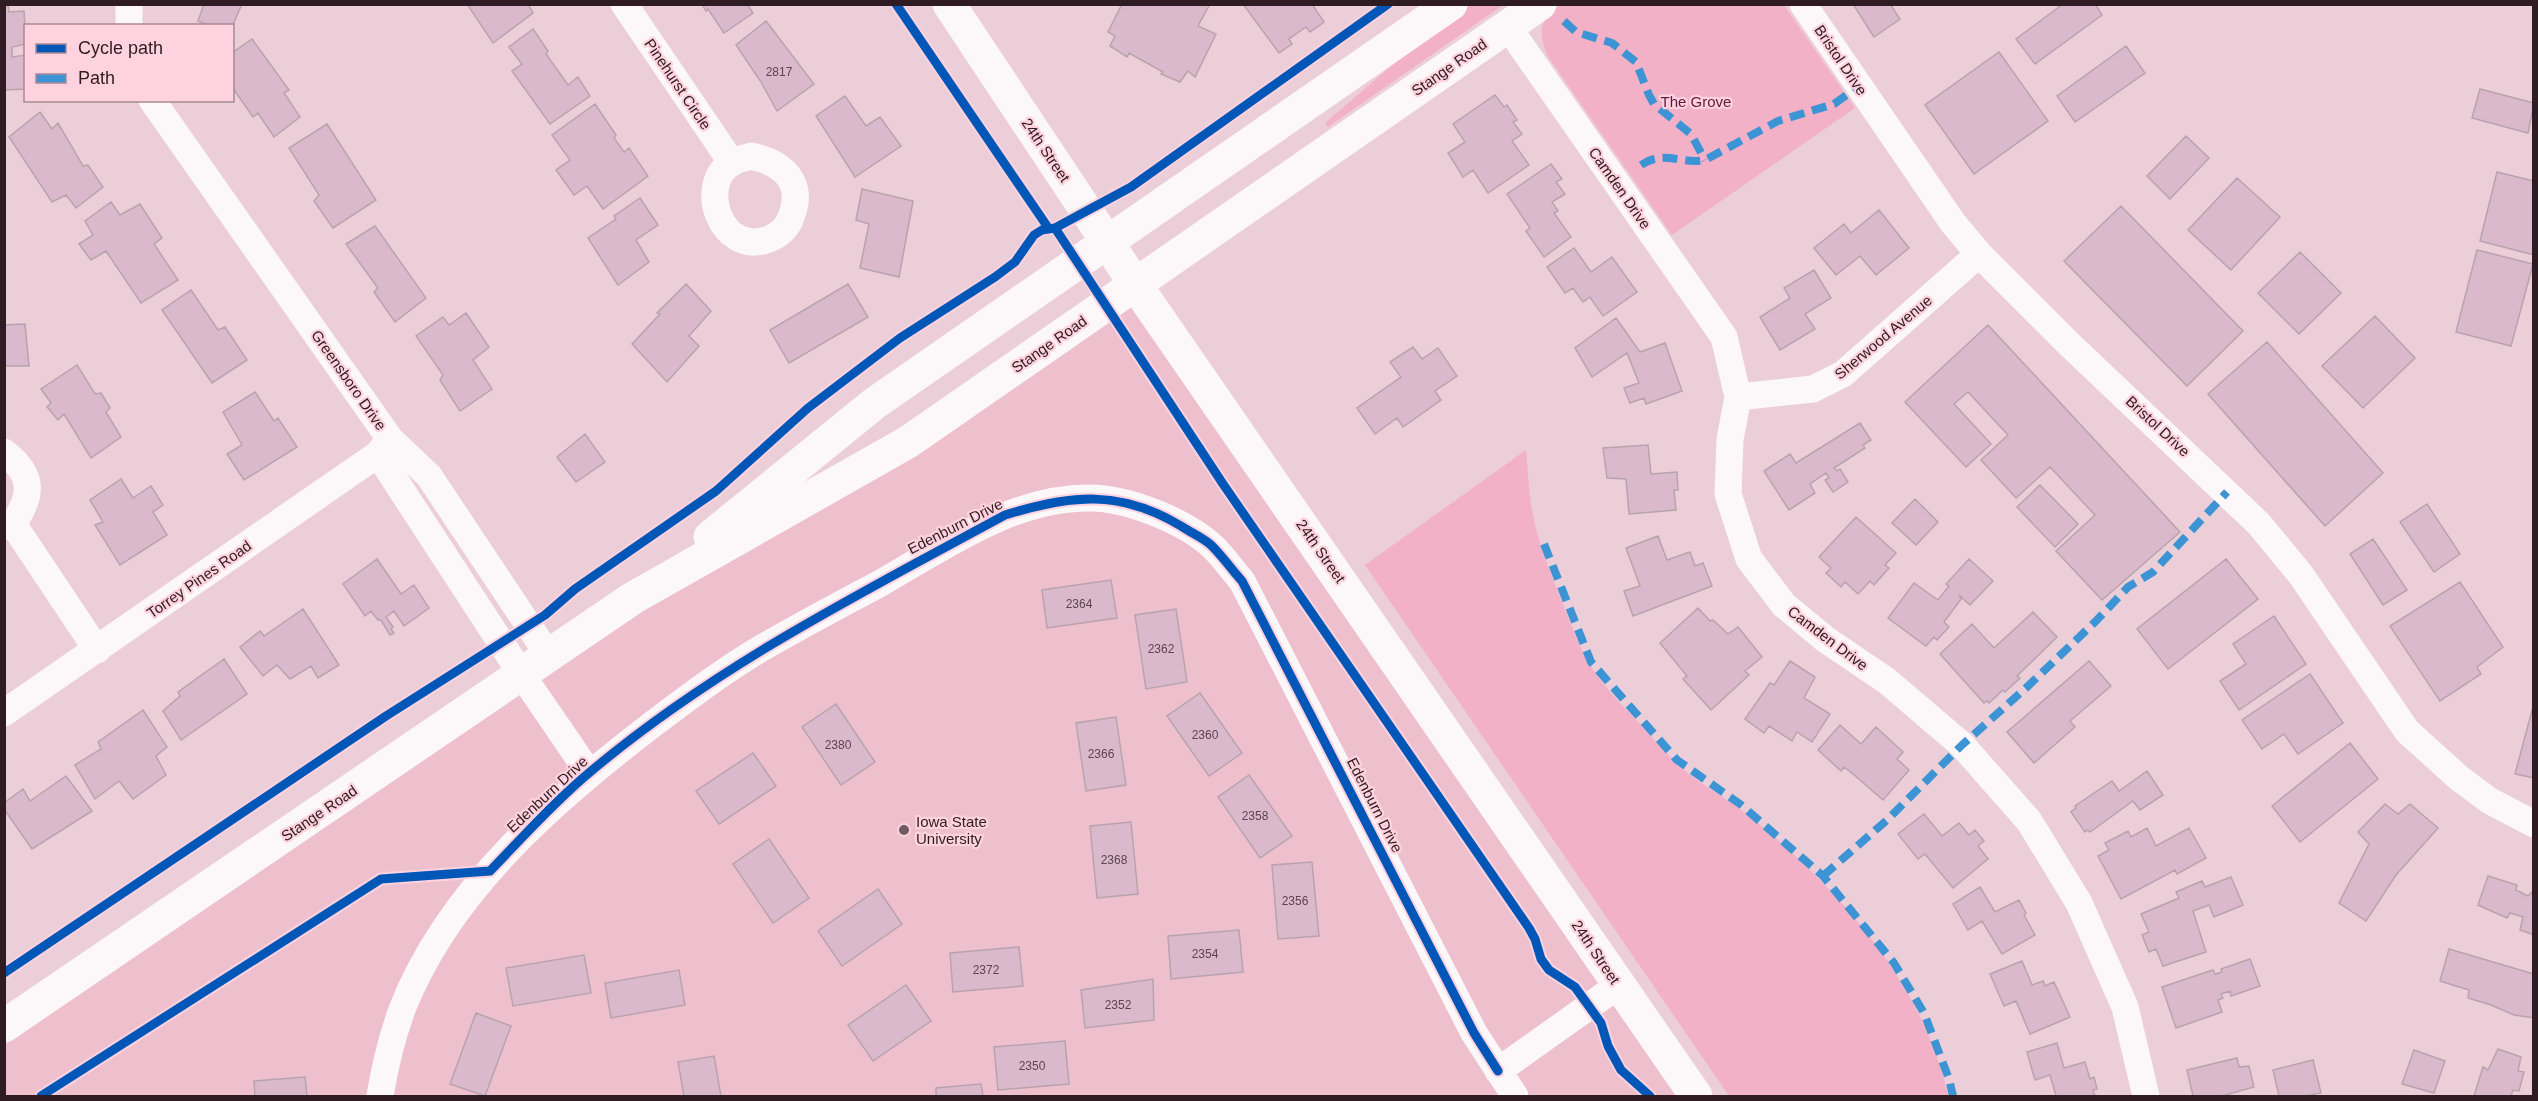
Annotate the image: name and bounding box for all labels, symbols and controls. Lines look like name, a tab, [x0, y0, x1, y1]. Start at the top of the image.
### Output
street label: Bristol Drive	[1811, 22, 1871, 98]
legend	[24, 24, 234, 102]
street label: Pinehurst Circle	[641, 35, 715, 133]
street label: Stange Road	[1408, 35, 1490, 99]
text: Cycle path	[78, 38, 163, 58]
house number: 2817	[766, 65, 793, 79]
text: Path	[78, 68, 115, 88]
park label: The Grove	[1661, 93, 1731, 110]
street label: 24th Street	[1018, 115, 1074, 186]
street label: Camden Drive	[1586, 144, 1654, 232]
street label: Sherwood Avenue	[1831, 291, 1935, 383]
street label: Stange Road	[1008, 312, 1090, 376]
street label: Greensboro Drive	[308, 327, 390, 433]
street label: Bristol Drive	[2123, 392, 2193, 460]
street label: Edenburn Drive	[905, 495, 1005, 557]
street label: 24th Street	[1293, 516, 1349, 587]
street label: Torrey Pines Road	[144, 537, 254, 621]
house number: 2364	[1066, 597, 1093, 611]
street label: Camden Drive	[1785, 602, 1871, 674]
house number: 2362	[1148, 642, 1175, 656]
house number: 2360	[1192, 728, 1219, 742]
house number: 2380	[825, 738, 852, 752]
house number: 2366	[1088, 747, 1115, 761]
street label: Edenburn Drive	[503, 752, 591, 836]
street label: Edenburn Drive	[1344, 755, 1406, 855]
street label: Stange Road	[278, 781, 360, 845]
house number: 2358	[1242, 809, 1269, 823]
place label: Iowa State University	[916, 813, 987, 847]
marker: Iowa State University	[897, 823, 911, 837]
house number: 2368	[1101, 853, 1128, 867]
house number: 2356	[1282, 894, 1309, 908]
street label: 24th Street	[1568, 917, 1624, 988]
house number: 2354	[1192, 947, 1219, 961]
house number: 2372	[973, 963, 1000, 977]
house number: 2352	[1105, 998, 1132, 1012]
house number: 2350	[1019, 1059, 1046, 1073]

